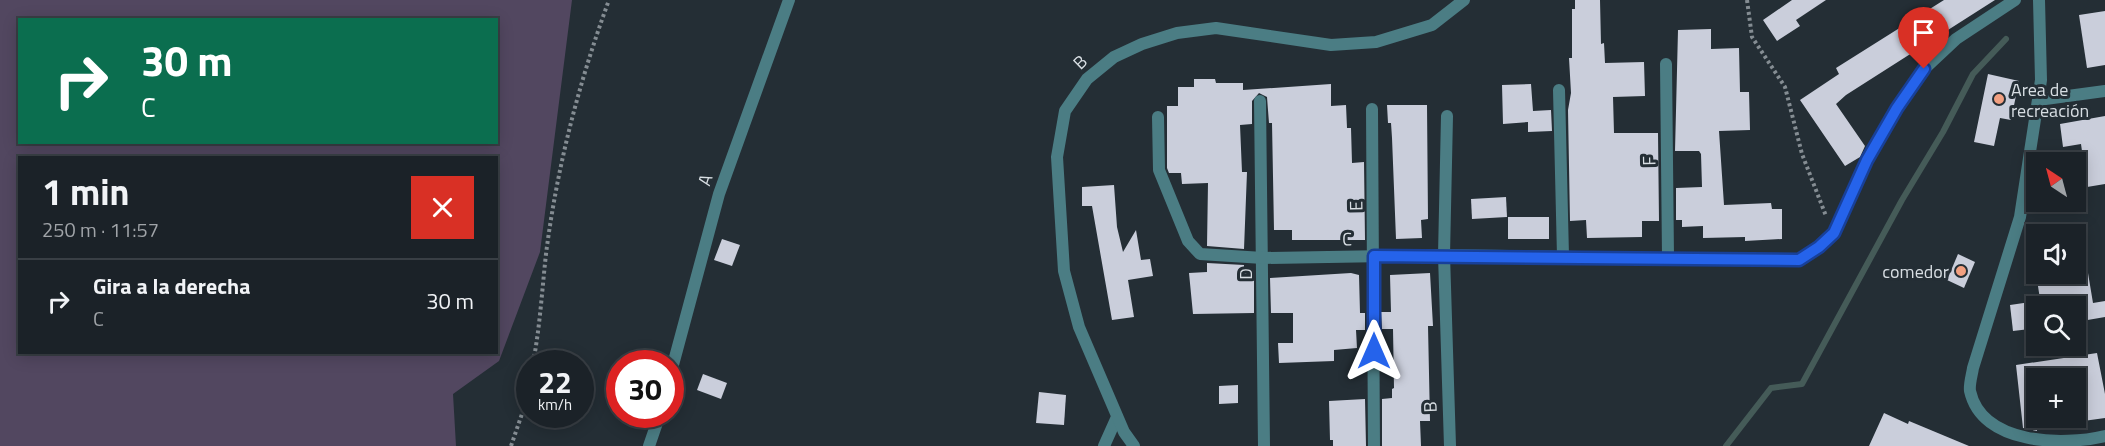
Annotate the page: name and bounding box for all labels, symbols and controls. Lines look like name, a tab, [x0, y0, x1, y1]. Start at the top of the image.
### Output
pin	[1898, 7, 1949, 69]
icon: arrive	[1907, 16, 1940, 49]
text: 30 m	[141, 28, 233, 92]
icon: right	[42, 42, 120, 120]
street label: B	[1067, 48, 1093, 76]
place label: Area de recreación	[2011, 76, 2089, 124]
text: C	[141, 86, 156, 127]
marker: Area de recreación	[1992, 92, 2006, 106]
north arrow	[2026, 152, 2086, 212]
map controls	[2026, 152, 2086, 428]
street label: F	[1635, 156, 1663, 166]
text: 1 min	[42, 164, 129, 219]
street label: A	[691, 170, 720, 189]
button: close	[411, 176, 474, 239]
street label: E	[1342, 201, 1370, 211]
text: 250 m · 11:57	[42, 214, 159, 245]
button: sound	[2026, 224, 2086, 284]
street label: C	[1342, 225, 1352, 253]
place label: comedor	[1882, 258, 1949, 285]
marker: comedor	[1954, 264, 1968, 278]
street label: D	[1232, 268, 1259, 280]
text: Gira a la derecha	[93, 269, 250, 303]
text: 30 m	[426, 284, 474, 318]
icon: right	[42, 285, 75, 318]
button: search	[2026, 296, 2086, 356]
text: C	[93, 303, 104, 334]
position arrow	[1342, 319, 1406, 383]
speed limit sign: 30	[606, 350, 684, 428]
text: 22	[538, 359, 572, 405]
button: +	[2026, 368, 2086, 428]
text: km/h	[538, 393, 572, 416]
street label: B	[1416, 401, 1444, 413]

